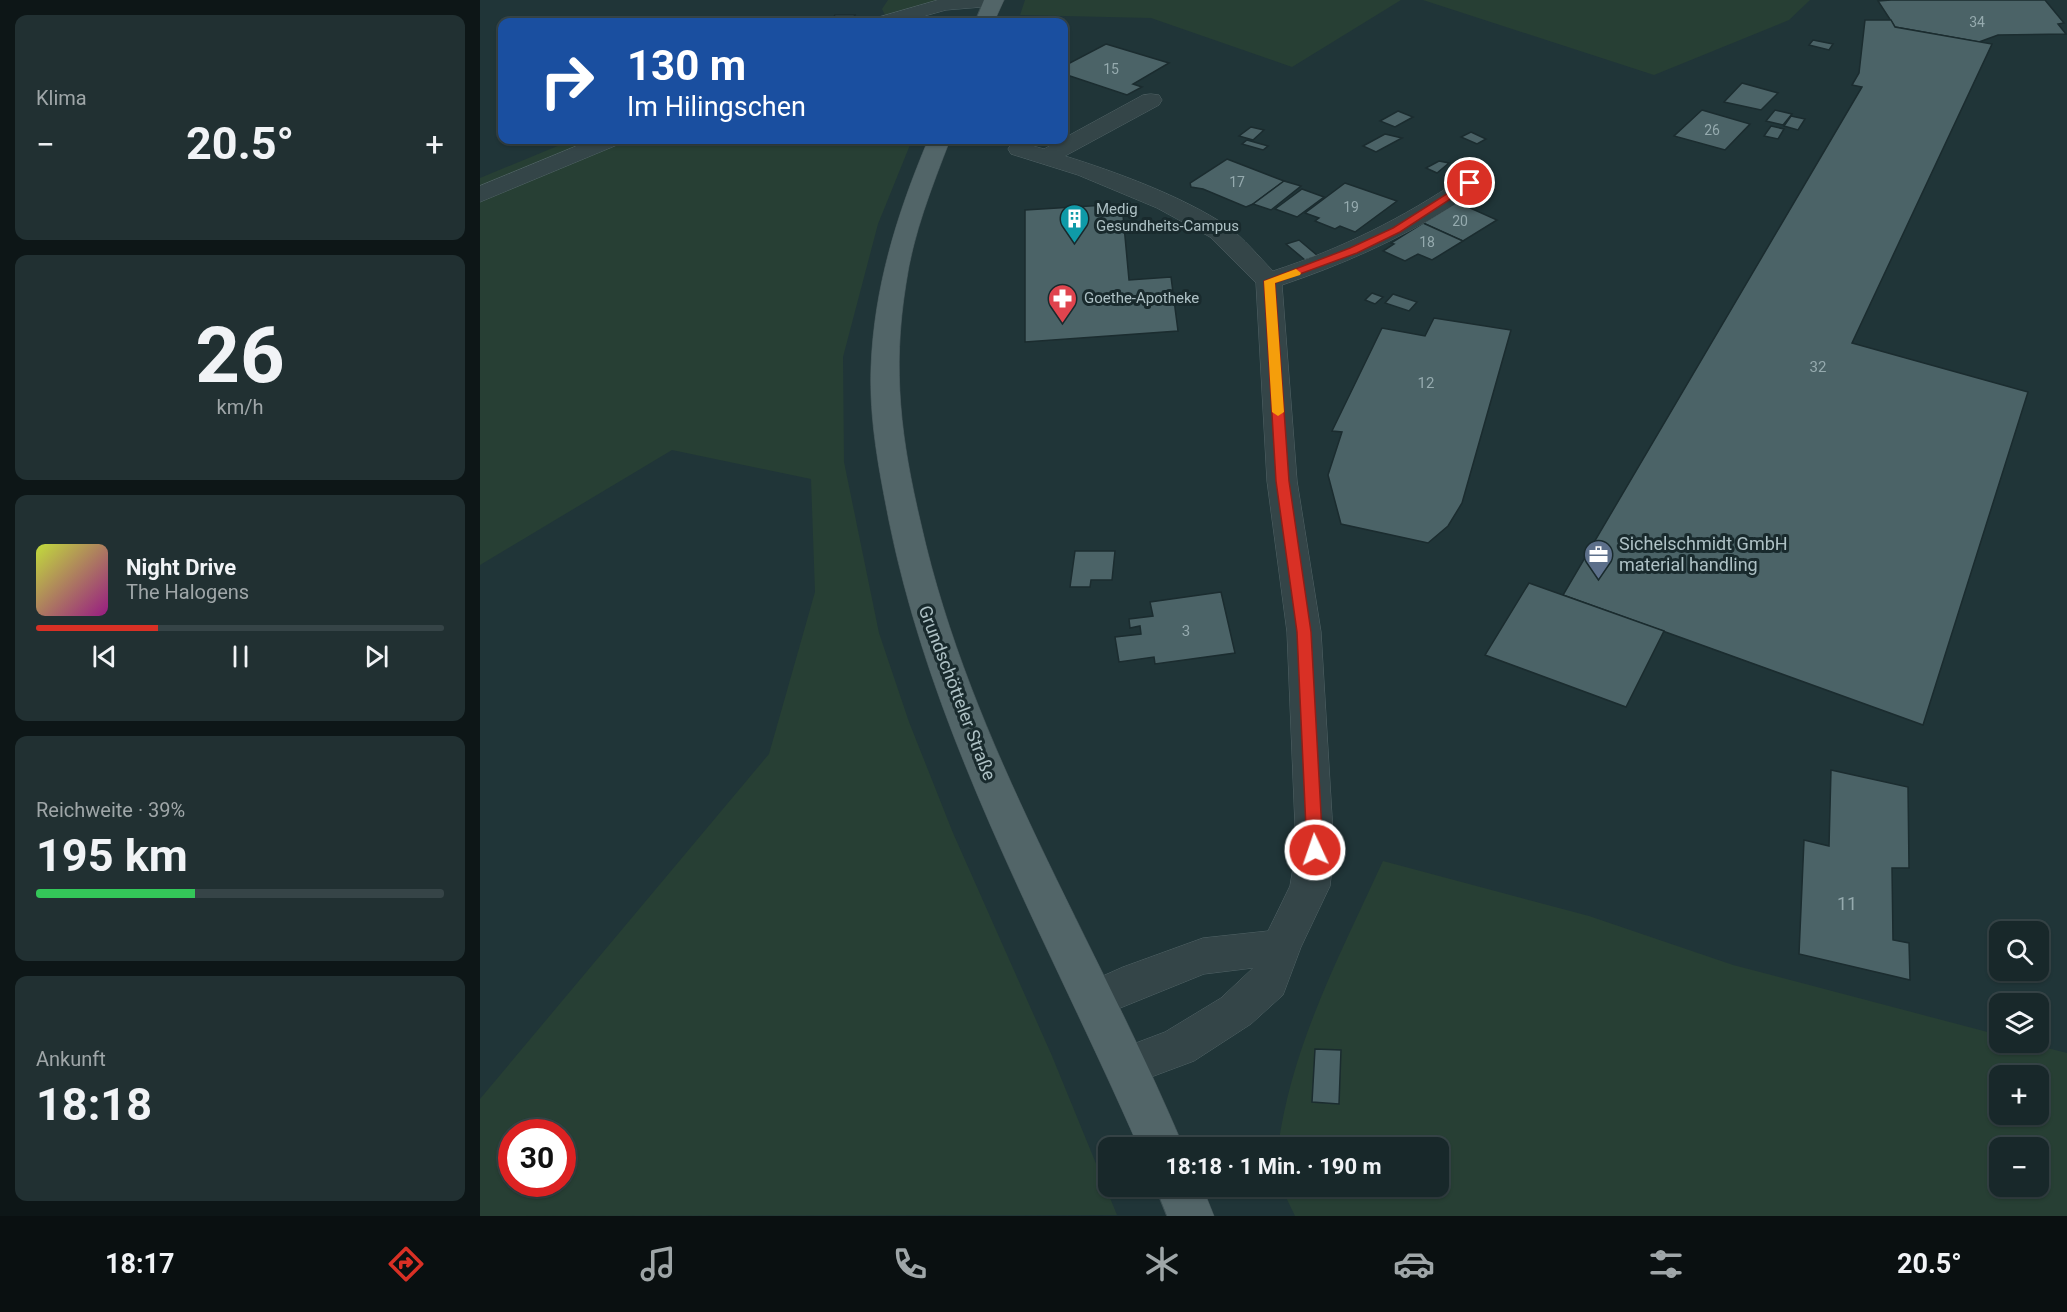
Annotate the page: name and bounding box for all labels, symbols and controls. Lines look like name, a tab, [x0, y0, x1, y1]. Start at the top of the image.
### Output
house number: 34	[1969, 14, 1985, 30]
text: 130 m	[627, 41, 746, 90]
icon: right	[528, 42, 606, 120]
house number: 15	[1103, 61, 1119, 77]
text: Klima	[36, 86, 87, 110]
text: Im Hilingschen	[627, 91, 806, 123]
text: 20.5°	[186, 117, 294, 170]
house number: 26	[1704, 122, 1720, 138]
text: −	[36, 125, 55, 164]
text: +	[425, 125, 444, 164]
pin	[1444, 157, 1495, 208]
icon: arrive	[1453, 166, 1486, 199]
house number: 17	[1229, 174, 1245, 190]
house number: 19	[1343, 199, 1359, 215]
place label: Medig Gesundheits-Campus	[1096, 200, 1239, 235]
building icon: Medig Gesundheits-Campus	[1059, 202, 1091, 244]
house number: 20	[1452, 213, 1468, 229]
house number: 18	[1419, 234, 1435, 250]
pharmacy icon: Goethe-Apotheke	[1047, 282, 1079, 324]
place label: Goethe-Apotheke	[1084, 289, 1199, 307]
text: 26	[195, 310, 285, 401]
house number: 32	[1810, 358, 1826, 376]
house number: 12	[1418, 374, 1434, 392]
text: km/h	[217, 395, 263, 419]
place label: Sichelschmidt GmbH material handling	[1619, 533, 1788, 575]
office icon: Sichelschmidt GmbH material handling	[1582, 538, 1614, 580]
text: Night Drive	[126, 555, 236, 580]
text: The Halogens	[126, 580, 249, 604]
street label: Grundschötteler Straße	[914, 602, 1000, 783]
house number: 3	[1182, 622, 1190, 640]
icon: previous	[88, 640, 121, 673]
icon: pause	[224, 640, 257, 673]
icon: next	[360, 640, 393, 673]
text: Reichweite · 39%	[36, 798, 185, 822]
position arrow	[1283, 818, 1347, 882]
text: 195 km	[36, 829, 188, 882]
house number: 11	[1837, 893, 1857, 914]
map controls	[1989, 921, 2049, 1197]
button: search	[1989, 921, 2049, 981]
button: layers	[1989, 993, 2049, 1053]
text: Ankunft	[36, 1047, 106, 1071]
button: +	[1989, 1065, 2049, 1125]
text: 18:18	[36, 1078, 152, 1131]
speed limit sign: 30	[498, 1119, 576, 1197]
button: −	[1989, 1137, 2049, 1197]
text: 18:18 · 1 Min. · 190 m	[1165, 1154, 1382, 1179]
icon: directions	[385, 1243, 427, 1285]
icon: music	[637, 1243, 679, 1285]
icon: phone	[889, 1243, 931, 1285]
icon: climate	[1141, 1243, 1183, 1285]
icon: car	[1393, 1243, 1435, 1285]
icon: filters	[1645, 1243, 1687, 1285]
text: 18:17	[105, 1248, 175, 1280]
text: 20.5°	[1897, 1248, 1962, 1280]

